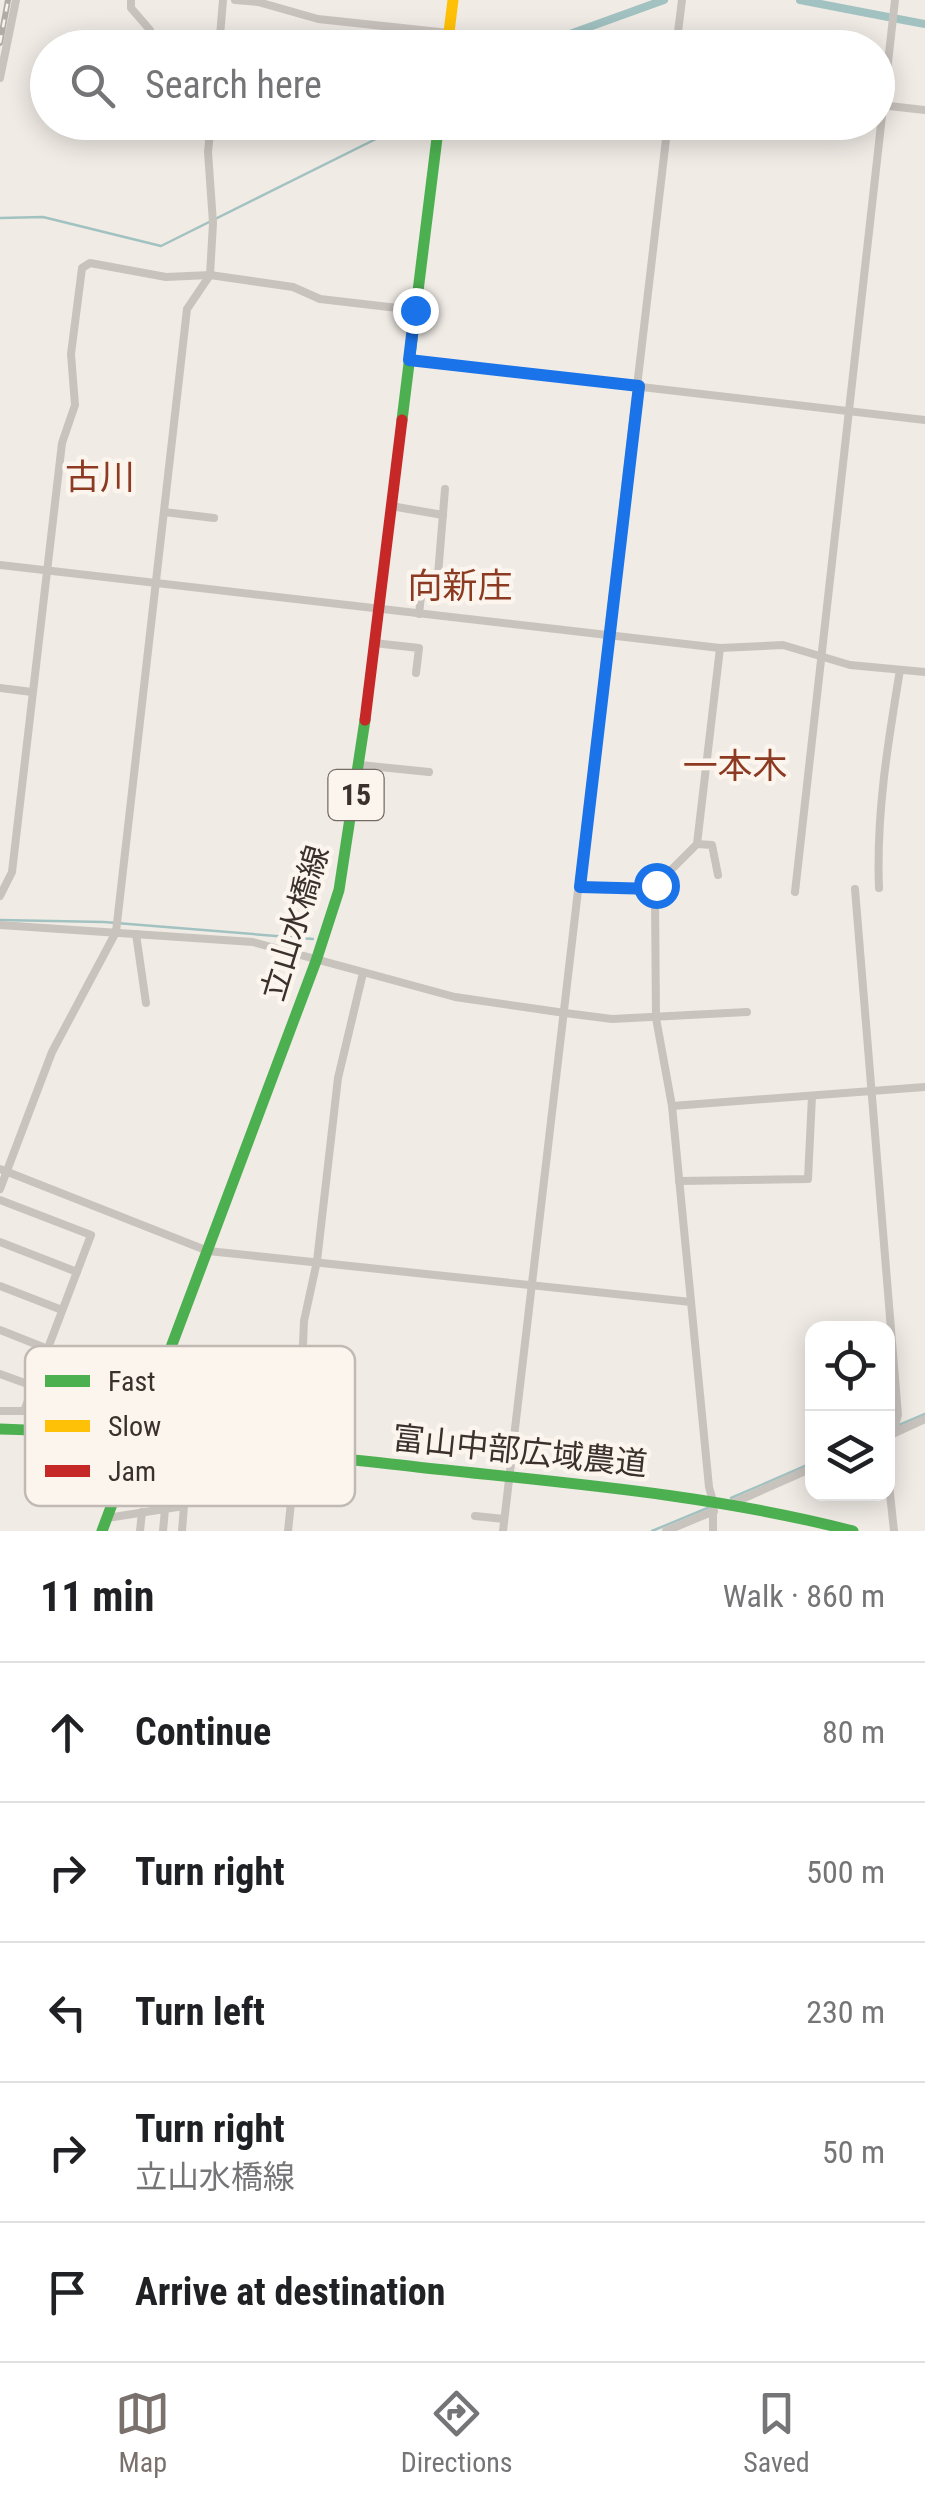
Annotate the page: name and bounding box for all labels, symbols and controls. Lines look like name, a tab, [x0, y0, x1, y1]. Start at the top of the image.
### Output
search box	[30, 30, 895, 140]
icon: search	[65, 58, 120, 113]
text: Search here	[145, 63, 322, 107]
route end	[393, 288, 439, 334]
district label: 古川	[65, 457, 135, 498]
district label: 向新庄	[407, 566, 513, 607]
district label: 一本木	[682, 746, 788, 787]
road number: 15	[328, 770, 384, 820]
street label: 立山水橋線	[253, 841, 337, 1005]
route start	[634, 863, 680, 909]
map controls	[805, 1321, 895, 1501]
button: locate	[805, 1321, 895, 1411]
legend	[25, 1346, 355, 1506]
text: Fast	[108, 1365, 155, 1398]
text: Slow	[108, 1410, 161, 1443]
button: layers	[805, 1411, 895, 1501]
street label: 富山中部広域農道	[391, 1419, 649, 1483]
text: Jam	[108, 1455, 156, 1488]
text: 11 min	[40, 1572, 155, 1621]
text: Walk · 860 m	[723, 1577, 885, 1615]
icon: ahead	[40, 1705, 95, 1760]
text: Continue	[135, 1710, 271, 1754]
text: 80 m	[822, 1713, 885, 1751]
icon: right	[40, 1845, 95, 1900]
text: Turn right	[135, 1850, 285, 1894]
text: 500 m	[806, 1853, 885, 1891]
icon: left	[40, 1985, 95, 2040]
text: Turn left	[135, 1990, 265, 2034]
text: 230 m	[806, 1993, 885, 2031]
text: Turn right	[135, 2107, 285, 2151]
icon: right	[40, 2125, 95, 2180]
text: 50 m	[822, 2133, 885, 2171]
text: 立山水橋線	[135, 2158, 295, 2196]
icon: arrive	[40, 2265, 95, 2320]
text: Arrive at destination	[135, 2270, 445, 2314]
tab: Map	[115, 2386, 170, 2479]
tab: Directions	[401, 2386, 513, 2479]
tab: Saved	[743, 2386, 810, 2479]

